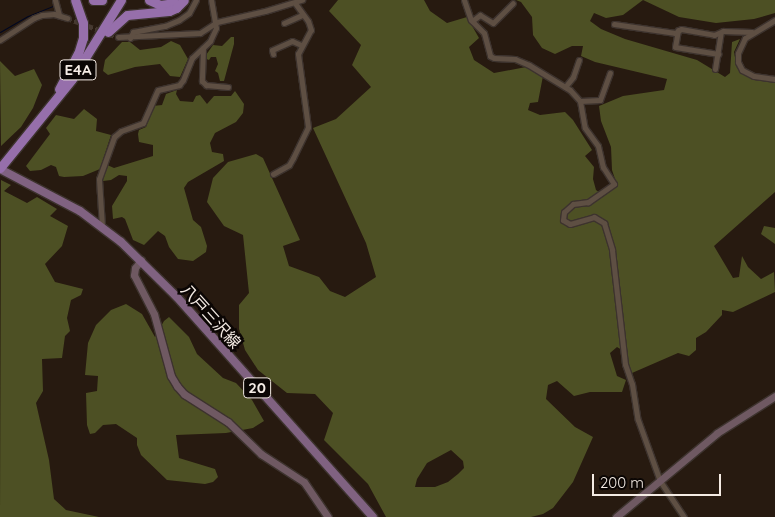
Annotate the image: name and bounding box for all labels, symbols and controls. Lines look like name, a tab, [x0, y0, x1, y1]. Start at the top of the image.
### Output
road number: E4A	[59, 58, 97, 82]
street label: 八戸三沢線	[177, 280, 245, 352]
road number: 20	[242, 376, 272, 400]
scale bar	[595, 464, 724, 496]
text: 200 m	[600, 473, 644, 492]

